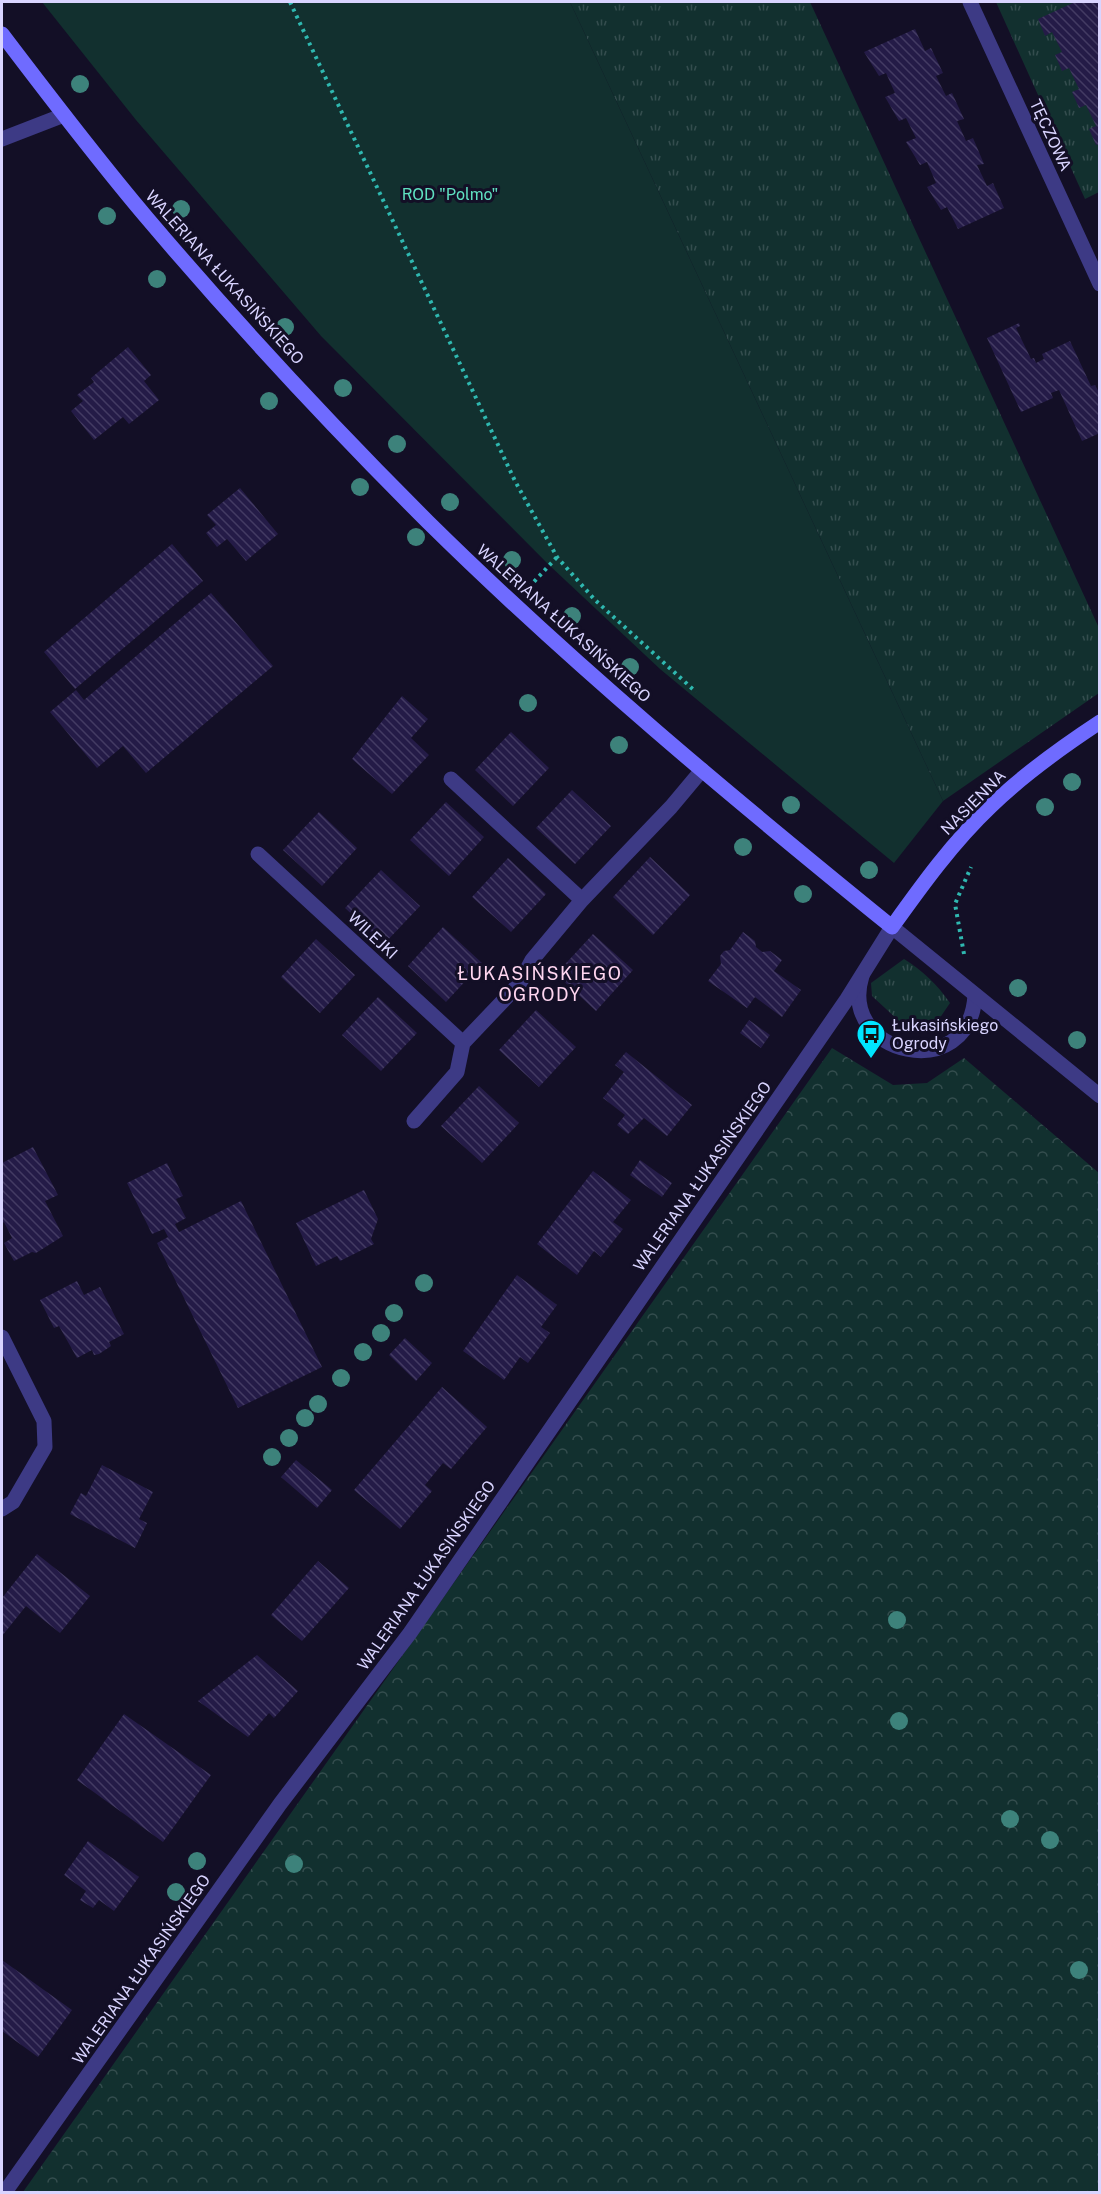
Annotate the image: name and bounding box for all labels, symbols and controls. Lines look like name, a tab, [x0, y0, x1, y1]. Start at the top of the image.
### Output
street label: TĘCZOWA	[1026, 96, 1075, 174]
park label: ROD "Polmo"	[402, 185, 498, 204]
street label: WALERIANA ŁUKASIŃSKIEGO	[142, 186, 308, 368]
street label: WALERIANA ŁUKASIŃSKIEGO	[473, 540, 655, 706]
street label: NASIENNA	[937, 766, 1010, 839]
street label: WILEJKI	[344, 908, 401, 963]
district label: ŁUKASIŃSKIEGO OGRODY	[458, 962, 622, 1005]
place label: Łukasińskiego Ogrody	[892, 1016, 998, 1053]
bus stop icon: Łukasińskiego Ogrody	[855, 1018, 887, 1060]
street label: WALERIANA ŁUKASIŃSKIEGO	[629, 1077, 775, 1275]
street label: WALERIANA ŁUKASIŃSKIEGO	[353, 1476, 499, 1674]
street label: WALERIANA ŁUKASIŃSKIEGO	[68, 1870, 214, 2068]

